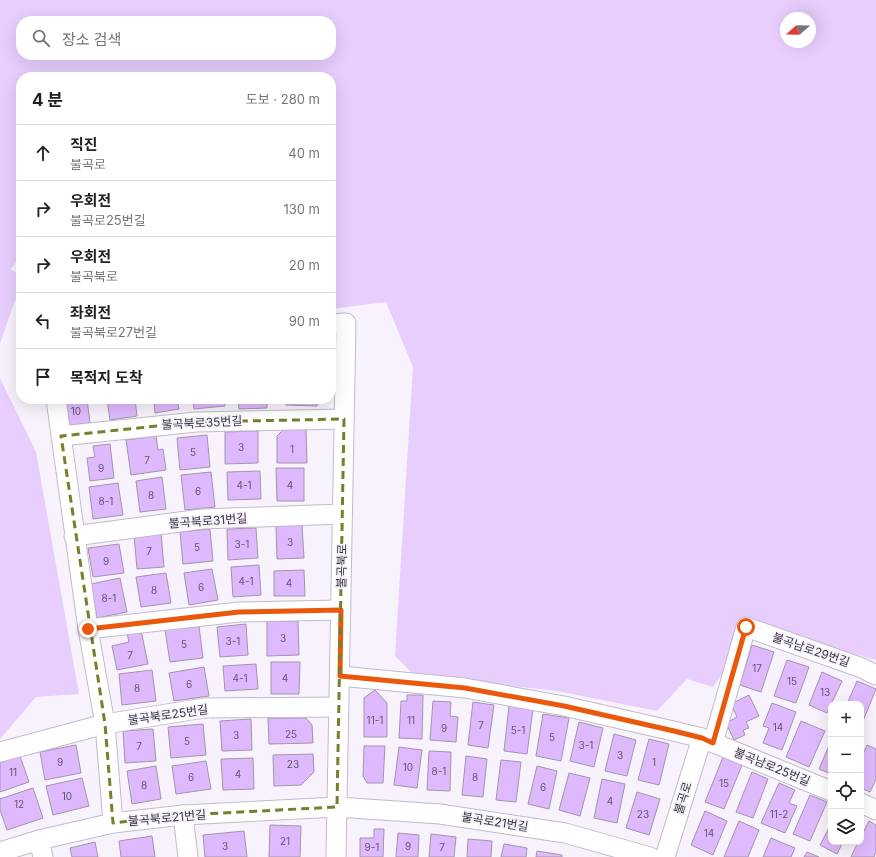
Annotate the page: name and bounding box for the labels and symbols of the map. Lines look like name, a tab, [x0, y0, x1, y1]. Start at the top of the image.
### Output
north arrow	[780, 12, 816, 48]
house number: 10	[71, 405, 81, 417]
street label: 불곡북로35번길	[161, 413, 243, 432]
house number: 3	[238, 441, 244, 453]
house number: 1	[290, 443, 294, 455]
house number: 5	[190, 446, 196, 458]
house number: 7	[144, 454, 150, 466]
house number: 9	[98, 462, 104, 474]
house number: 4-1	[236, 479, 252, 491]
house number: 4	[287, 479, 293, 491]
house number: 6	[195, 485, 201, 497]
house number: 8	[148, 489, 154, 501]
house number: 8-1	[99, 495, 113, 507]
street label: 불곡북로31번길	[168, 510, 248, 531]
house number: 3	[287, 536, 293, 548]
house number: 3-1	[235, 538, 249, 550]
house number: 5	[194, 541, 200, 553]
street label: 불곡북로	[334, 544, 349, 588]
house number: 7	[146, 545, 152, 557]
house number: 9	[103, 555, 109, 567]
house number: 4-1	[238, 575, 254, 587]
house number: 4	[286, 577, 292, 589]
house number: 6	[198, 581, 204, 593]
house number: 8	[151, 584, 157, 596]
house number: 8-1	[102, 592, 116, 604]
route start	[737, 618, 755, 636]
route end	[79, 620, 97, 638]
street label: 불곡남로29번길	[770, 629, 852, 670]
house number: 3	[280, 632, 286, 644]
house number: 3-1	[226, 635, 240, 647]
house number: 5	[181, 638, 187, 650]
house number: 7	[127, 649, 133, 661]
house number: 17	[752, 662, 762, 674]
house number: 4-1	[232, 672, 248, 684]
house number: 4	[282, 672, 288, 684]
house number: 15	[787, 675, 797, 687]
house number: 6	[186, 678, 192, 690]
house number: 8	[134, 682, 140, 694]
house number: 13	[820, 686, 830, 698]
street label: 불곡북로25번길	[127, 701, 209, 728]
house number: 11-1	[367, 714, 383, 726]
house number: 11	[407, 714, 415, 726]
house number: 7	[478, 719, 484, 731]
house number: 14	[773, 721, 783, 733]
house number: 9	[441, 722, 447, 734]
house number: 5-1	[511, 724, 525, 736]
house number: 25	[285, 728, 297, 740]
house number: 3	[233, 729, 239, 741]
house number: 5	[549, 731, 555, 743]
house number: 5	[184, 735, 190, 747]
house number: 3-1	[579, 739, 593, 751]
house number: 7	[136, 740, 142, 752]
street label: 불곡남로25번길	[732, 744, 812, 789]
house number: 3	[617, 749, 623, 761]
house number: 9	[57, 756, 63, 768]
house number: 1	[652, 756, 656, 768]
house number: 23	[287, 758, 299, 770]
house number: 10	[403, 761, 413, 773]
house number: 8-1	[432, 765, 446, 777]
house number: 11	[9, 766, 17, 778]
house number: 4	[235, 768, 241, 780]
house number: 6	[188, 771, 194, 783]
house number: 8	[472, 771, 478, 783]
house number: 15	[719, 777, 729, 789]
house number: 8	[141, 779, 147, 791]
street label: 불곡로	[671, 780, 695, 816]
house number: 6	[540, 781, 546, 793]
house number: 10	[62, 790, 72, 802]
house number: 4	[607, 795, 613, 807]
house number: 12	[14, 798, 24, 810]
street label: 불곡북로21번길	[127, 807, 207, 828]
house number: 23	[637, 808, 649, 820]
house number: 11-2	[770, 808, 788, 820]
street label: 불곡로21번길	[461, 809, 530, 834]
house number: 14	[704, 827, 714, 839]
house number: 21	[280, 835, 290, 847]
house number: 3	[222, 840, 228, 852]
house number: 9	[405, 840, 411, 852]
house number: 9-1	[365, 841, 379, 853]
house number: 7	[439, 841, 445, 853]

